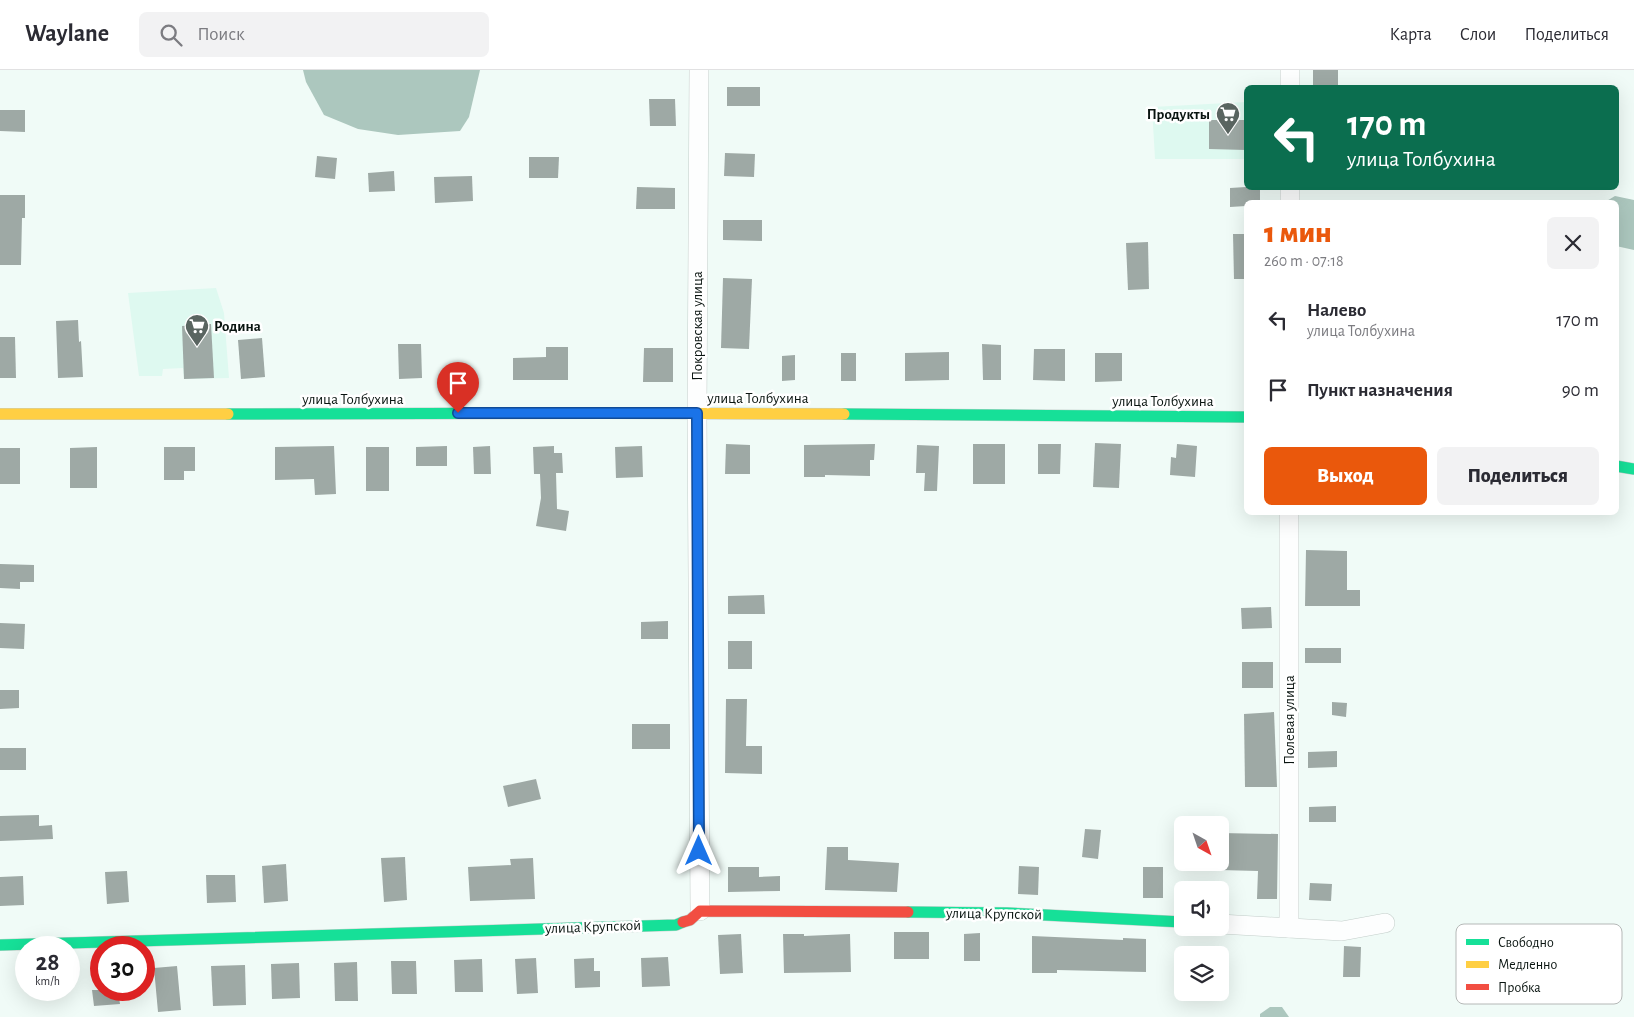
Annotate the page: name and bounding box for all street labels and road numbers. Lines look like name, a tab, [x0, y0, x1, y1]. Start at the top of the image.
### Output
street label: Покровская улица	[690, 271, 705, 381]
street label: улица Толбухина	[706, 391, 809, 406]
street label: улица Толбухина	[301, 392, 404, 407]
street label: улица Толбухина	[1111, 394, 1214, 409]
street label: Полевая улица	[1282, 675, 1297, 765]
street label: улица Крупской	[945, 906, 1042, 922]
street label: улица Крупской	[544, 918, 641, 936]

